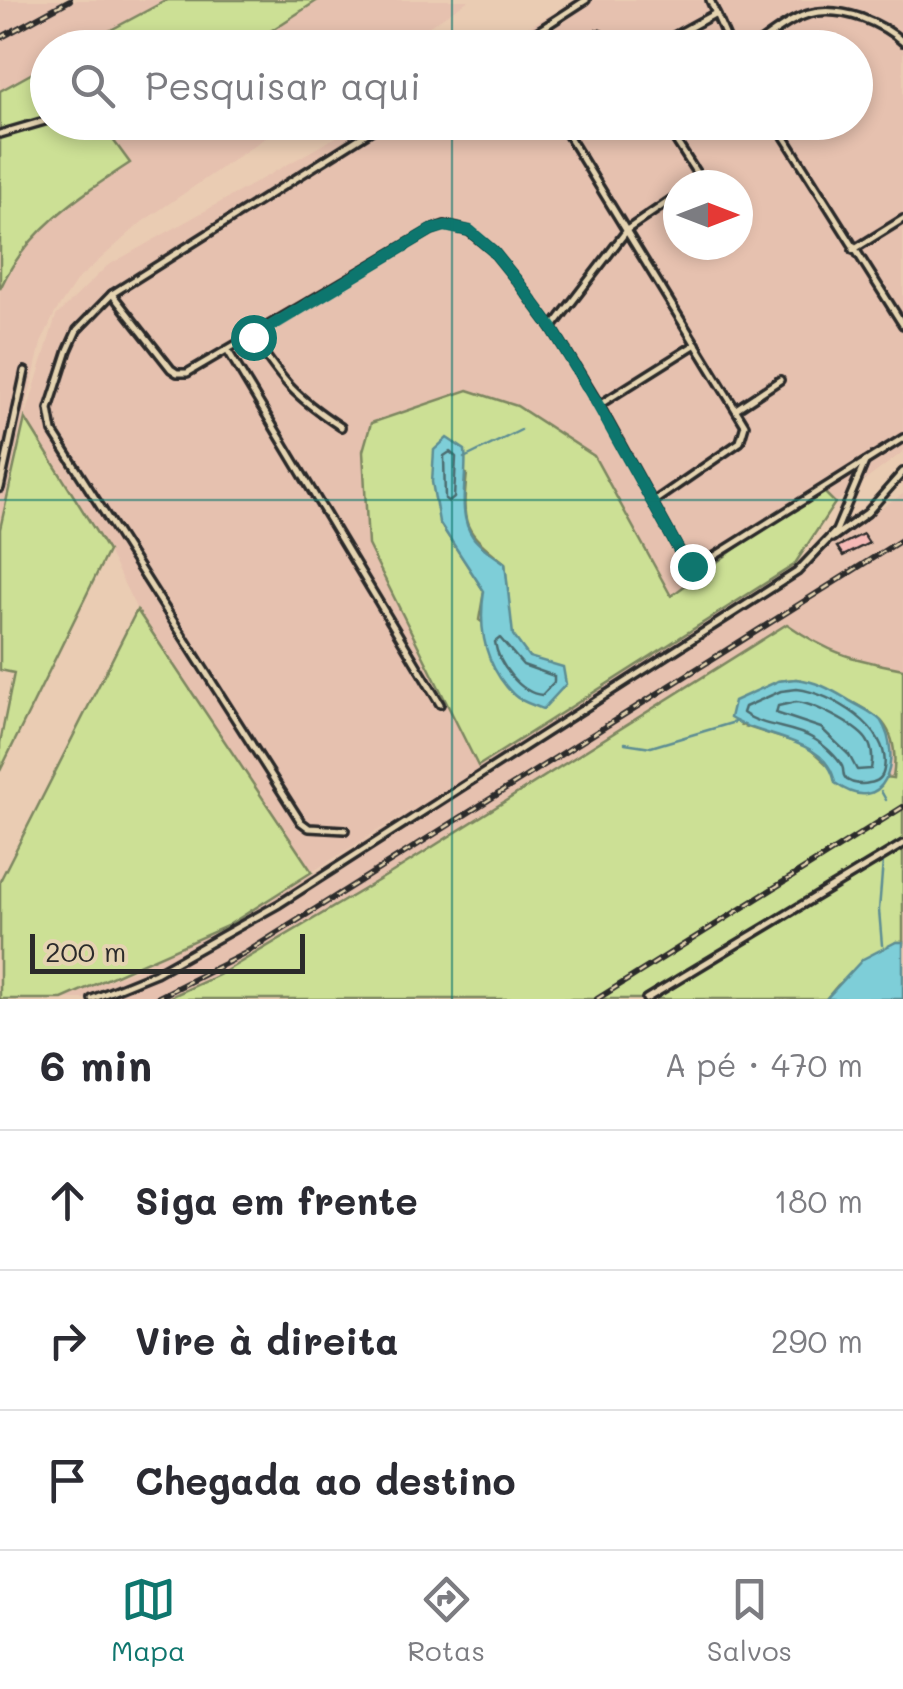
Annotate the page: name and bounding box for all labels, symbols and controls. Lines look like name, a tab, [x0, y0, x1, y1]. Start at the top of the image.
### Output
search box	[30, 30, 873, 140]
icon: search	[65, 58, 120, 113]
text: Pesquisar aqui	[145, 60, 421, 110]
north arrow	[663, 170, 753, 260]
route start	[231, 315, 277, 361]
route end	[670, 544, 716, 590]
scale bar	[30, 929, 305, 974]
text: 200 m	[45, 933, 126, 969]
text: 6 min	[40, 1037, 152, 1092]
text: A pé · 470 m	[665, 1043, 863, 1085]
icon: ahead	[40, 1173, 95, 1228]
text: Siga em frente	[135, 1175, 418, 1225]
text: 180 m	[774, 1179, 863, 1221]
icon: right	[40, 1313, 95, 1368]
text: Vire à direita	[135, 1315, 399, 1365]
text: 290 m	[771, 1319, 863, 1361]
icon: arrive	[40, 1453, 95, 1508]
text: Chegada ao destino	[135, 1455, 516, 1505]
tab: Mapa	[111, 1572, 185, 1668]
tab: Rotas	[407, 1572, 485, 1668]
tab: Salvos	[707, 1572, 792, 1668]

